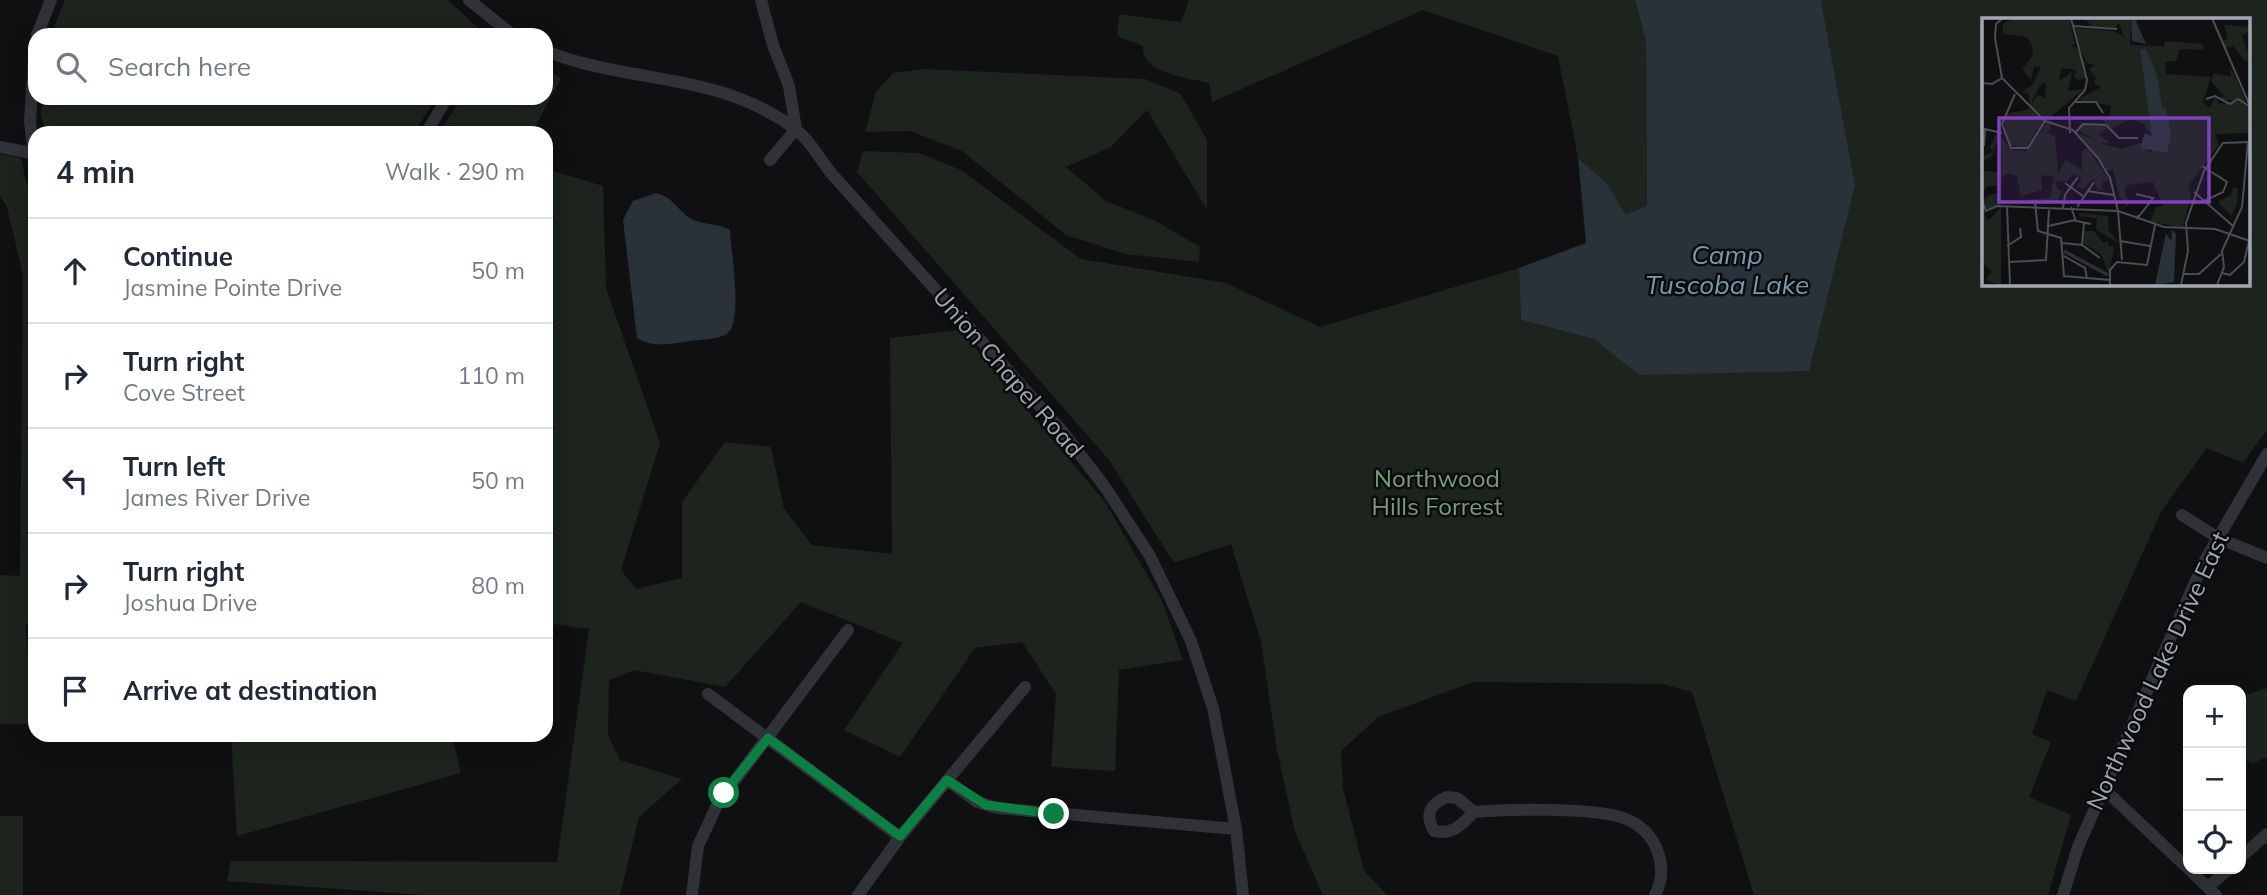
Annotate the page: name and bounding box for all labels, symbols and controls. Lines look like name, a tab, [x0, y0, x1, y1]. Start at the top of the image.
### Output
inset map	[1982, 18, 2250, 285]
search box	[28, 28, 553, 105]
icon: search	[52, 48, 90, 86]
text: Search here	[108, 50, 251, 83]
text: 4 min	[56, 153, 135, 191]
text: Walk · 290 m	[385, 157, 525, 186]
water label: Camp Tuscoba Lake	[1645, 238, 1809, 301]
text: Continue	[123, 240, 233, 273]
icon: ahead	[56, 252, 94, 290]
text: 50 m	[471, 256, 525, 285]
text: Jasmine Pointe Drive	[123, 273, 342, 302]
street label: Union Chapel Road	[927, 282, 1090, 463]
text: Turn right	[123, 345, 244, 378]
icon: right	[56, 357, 94, 395]
text: 110 m	[457, 361, 525, 390]
text: Cove Street	[123, 378, 245, 407]
text: Turn left	[123, 450, 225, 483]
icon: left	[56, 462, 94, 500]
park label: Northwood Hills Forrest	[1372, 463, 1502, 521]
text: 50 m	[471, 466, 525, 495]
text: James River Drive	[123, 483, 310, 512]
street label: Northwood Lake Drive East	[2079, 527, 2235, 815]
text: Turn right	[123, 555, 244, 588]
icon: right	[56, 567, 94, 605]
text: 80 m	[471, 571, 525, 600]
text: Joshua Drive	[123, 588, 257, 617]
icon: arrive	[56, 672, 94, 710]
text: Arrive at destination	[123, 674, 378, 707]
map controls	[2183, 685, 2246, 874]
button: +	[2183, 685, 2246, 748]
button: −	[2183, 748, 2246, 811]
route start	[708, 777, 739, 808]
route end	[1038, 798, 1069, 829]
button: locate	[2183, 811, 2246, 874]

